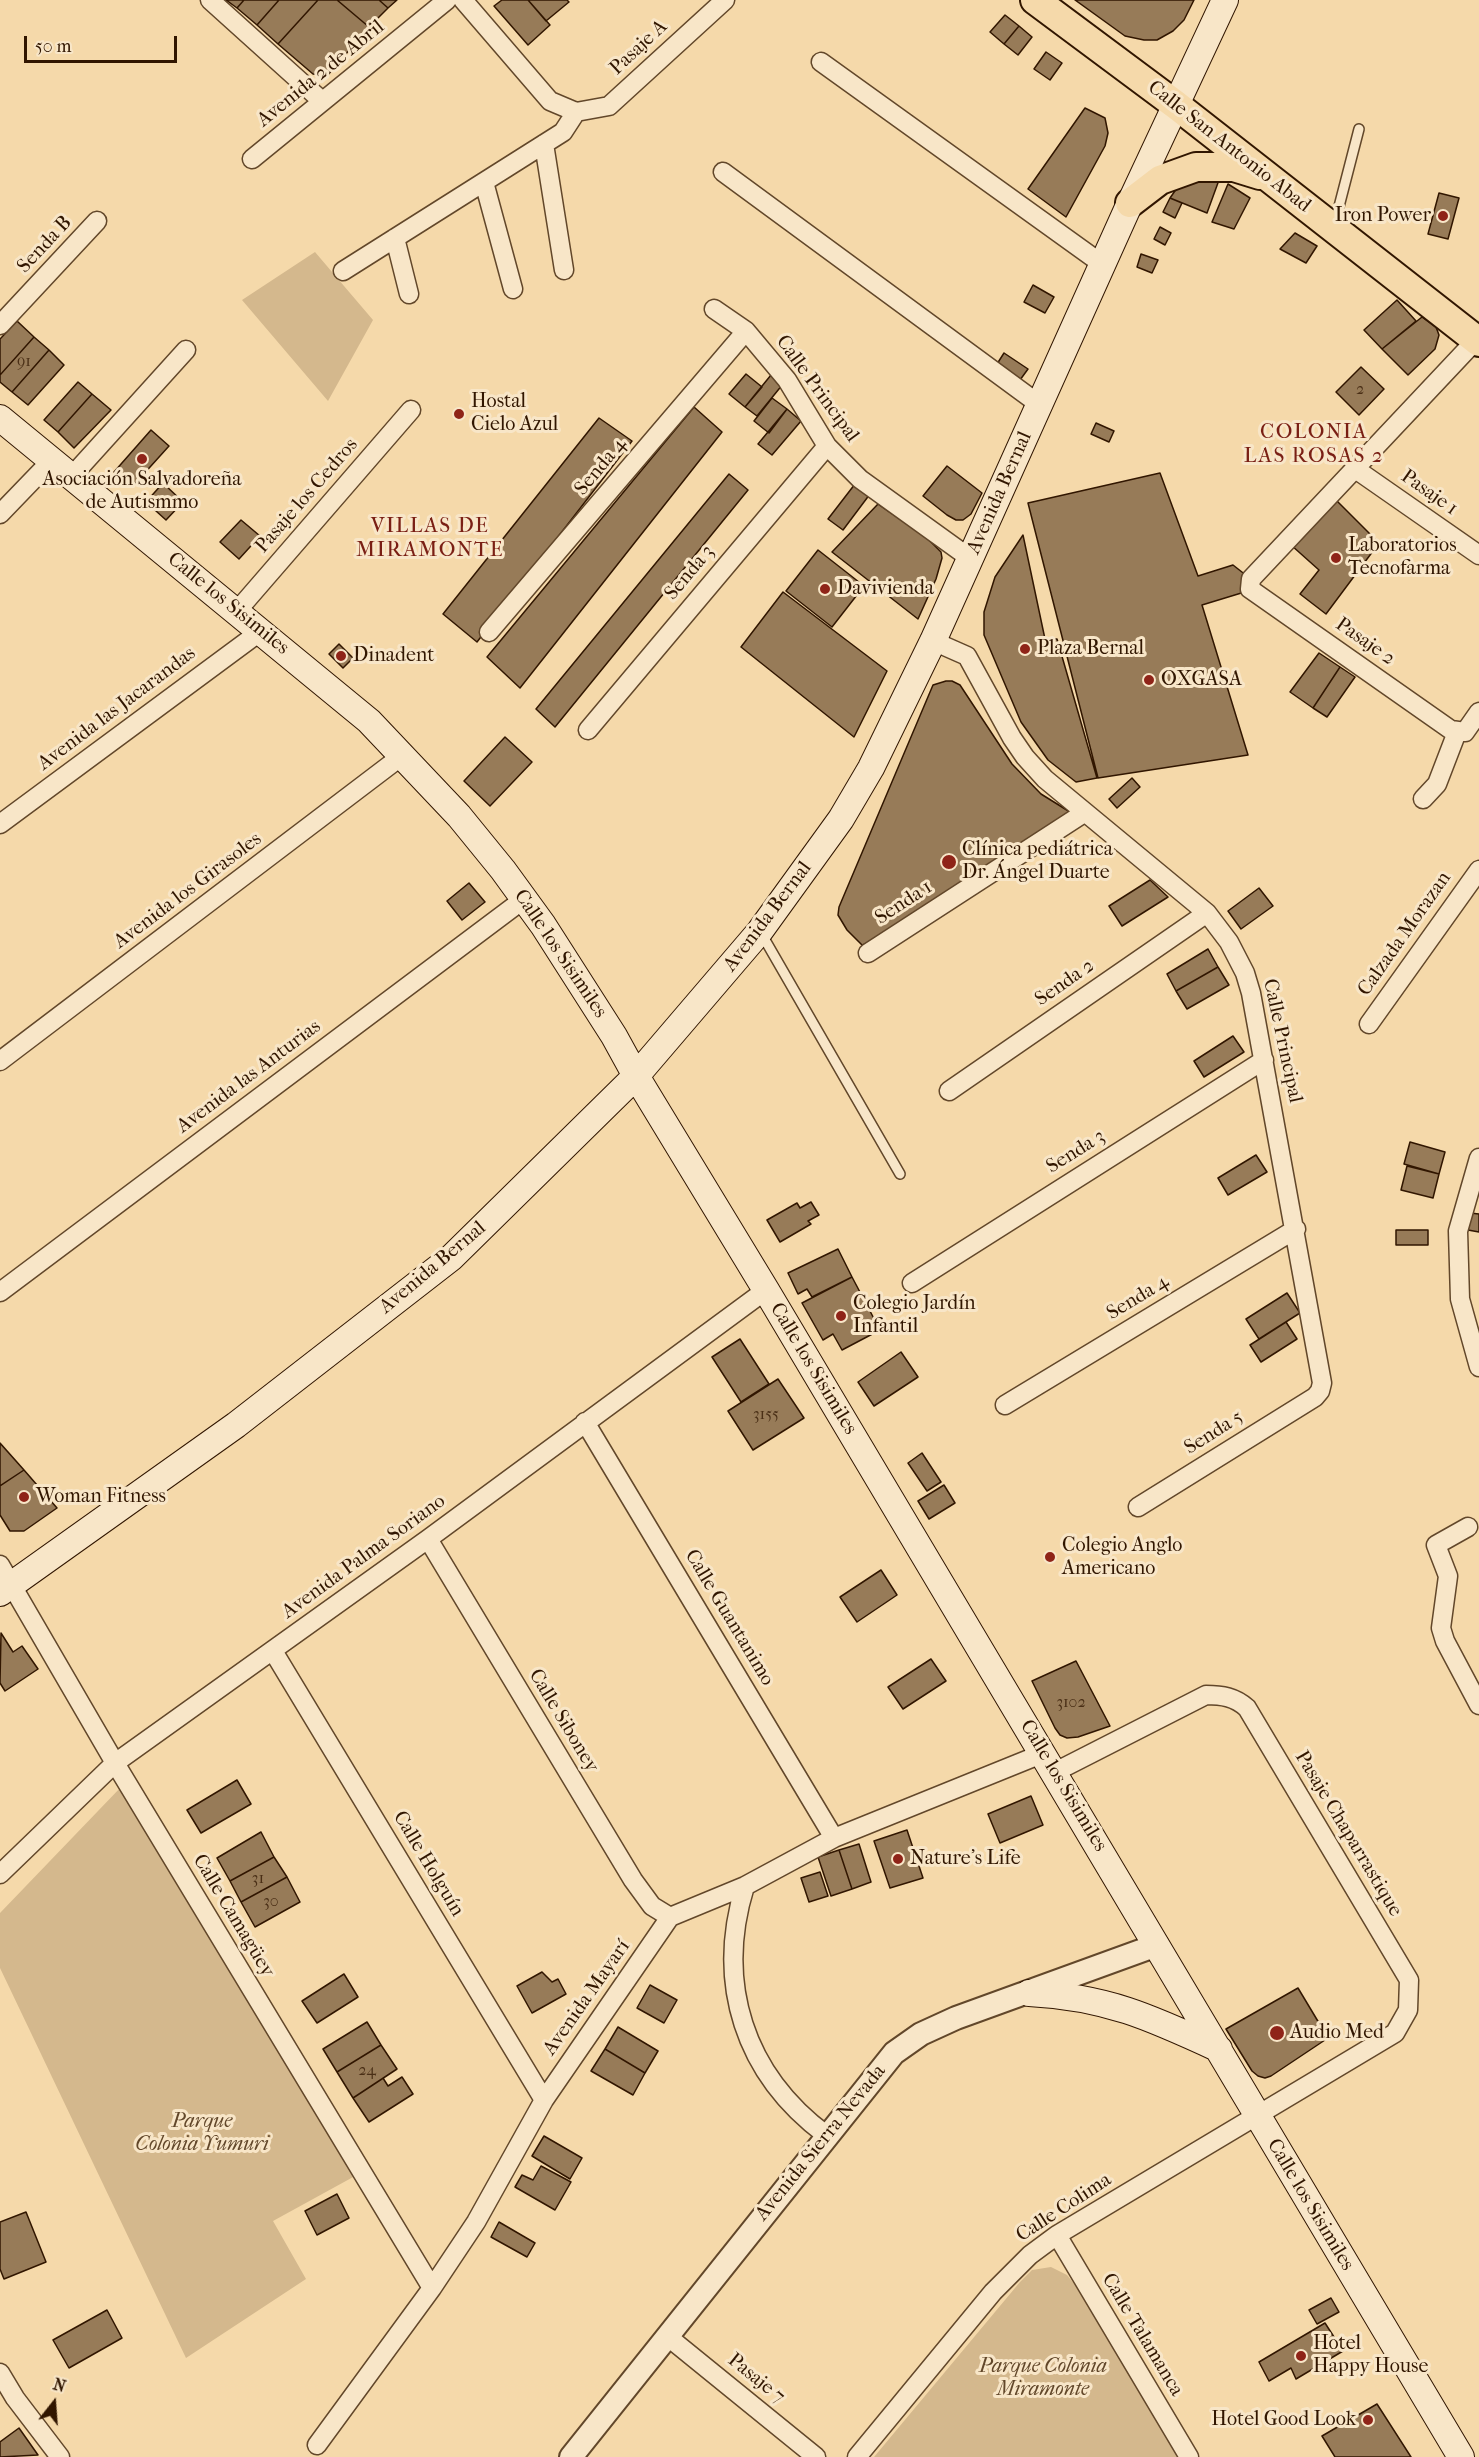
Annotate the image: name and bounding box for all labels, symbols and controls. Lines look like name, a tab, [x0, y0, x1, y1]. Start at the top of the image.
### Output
street label: Avenida 2 de Abril	[253, 15, 389, 133]
street label: Pasaje A	[605, 15, 673, 81]
scale bar	[27, 24, 180, 62]
text: 50 m	[35, 36, 71, 57]
street label: Calle San Antonio Abad	[1143, 76, 1315, 218]
place label: Iron Power	[1335, 204, 1431, 228]
marker: Iron Power	[1436, 209, 1450, 223]
street label: Senda B	[13, 212, 77, 278]
street label: Calle Principal	[770, 331, 864, 447]
house number: 91	[17, 352, 31, 372]
house number: 2	[1356, 380, 1364, 400]
place label: Hostal Cielo Azul	[471, 390, 558, 437]
marker: Hostal Cielo Azul	[452, 407, 466, 421]
district label: COLONIA LAS ROSAS 2	[1244, 420, 1384, 470]
street label: Avenida Bernal	[962, 428, 1038, 558]
street label: Senda 4	[570, 433, 632, 501]
street label: Pasaje los Cedros	[251, 434, 363, 558]
marker: Asociación Salvadoreña de Autismmo	[135, 452, 149, 466]
street label: Pasaje 1	[1396, 465, 1462, 521]
place label: Asociación Salvadoreña de Autismmo	[43, 468, 241, 515]
district label: VILLAS DE MIRAMONTE	[356, 514, 504, 564]
place label: Laboratorios Tecnofarma	[1348, 534, 1457, 581]
street label: Senda 3	[660, 541, 720, 605]
street label: Calle los Sisimiles	[162, 548, 294, 660]
marker: Laboratorios Tecnofarma	[1329, 551, 1343, 565]
place label: Davivienda	[837, 577, 934, 601]
marker: Davivienda	[818, 582, 832, 596]
street label: Pasaje 2	[1331, 613, 1399, 671]
place label: Plaza Bernal	[1037, 637, 1144, 661]
street label: Avenida las Jacarandas	[33, 642, 201, 776]
marker: Plaza Bernal	[1018, 642, 1032, 656]
place label: Dinadent	[353, 644, 434, 668]
marker: Dinadent	[334, 649, 348, 663]
place label: OXGASA	[1161, 668, 1242, 692]
marker: OXGASA	[1142, 673, 1156, 687]
street label: Avenida los Girasoles	[109, 828, 267, 954]
place label: Clínica pediátrica Dr. Ángel Duarte	[962, 838, 1113, 885]
marker: Clínica pediátrica Dr. Ángel Duarte	[940, 853, 958, 871]
street label: Avenida Bernal	[719, 857, 817, 977]
street label: Calzada Morazan	[1353, 867, 1457, 1001]
street label: Senda 1	[871, 876, 937, 930]
street label: Calle los Sisimiles	[508, 885, 612, 1023]
street label: Senda 2	[1031, 954, 1099, 1012]
street label: Calle Principal	[1257, 977, 1307, 1105]
street label: Avenida las Anturias	[172, 1015, 326, 1139]
street label: Senda 3	[1042, 1125, 1110, 1179]
street label: Avenida Bernal	[375, 1216, 491, 1320]
street label: Senda 4	[1103, 1270, 1173, 1326]
place label: Colegio Jardín Infantil	[853, 1292, 976, 1339]
street label: Calle los Sisimiles	[764, 1299, 862, 1439]
marker: Colegio Jardín Infantil	[834, 1309, 848, 1323]
house number: 3155	[753, 1405, 779, 1425]
street label: Senda 5	[1180, 1406, 1248, 1460]
place label: Woman Fitness	[36, 1485, 166, 1509]
marker: Woman Fitness	[17, 1490, 31, 1504]
street label: Avenida Palma Soriano	[278, 1490, 450, 1624]
place label: Colegio Anglo Americano	[1062, 1534, 1182, 1581]
street label: Calle Guantanimo	[679, 1546, 779, 1690]
marker: Colegio Anglo Americano	[1043, 1550, 1057, 1564]
street label: Calle Siboney	[523, 1665, 603, 1777]
house number: 3102	[1056, 1693, 1086, 1713]
street label: Calle los Sisimiles	[1014, 1716, 1112, 1856]
street label: Pasaje Chaparrastique	[1289, 1747, 1407, 1921]
street label: Calle Holguín	[387, 1807, 469, 1921]
place label: Nature's Life	[910, 1847, 1021, 1871]
street label: Calle Camagüey	[187, 1850, 279, 1982]
marker: Nature's Life	[891, 1852, 905, 1866]
house number: 31	[252, 1869, 264, 1889]
house number: 30	[263, 1892, 279, 1912]
street label: Avenida Mayarí	[538, 1936, 636, 2060]
place label: Audio Med	[1290, 2021, 1384, 2045]
marker: Audio Med	[1268, 2024, 1286, 2042]
street label: Avenida Sierra Nevada	[751, 2060, 891, 2226]
house number: 24	[358, 2061, 376, 2081]
park label: Parque Colonia Yumuri	[135, 2110, 269, 2157]
street label: Calle los Sisimiles	[1261, 2135, 1359, 2275]
street label: Calle Colima	[1012, 2168, 1116, 2248]
street label: Calle Talamanca	[1096, 2269, 1188, 2401]
place label: Hotel Happy House	[1313, 2332, 1428, 2379]
street label: Pasaje 7	[723, 2349, 789, 2409]
marker: Hotel Happy House	[1294, 2349, 1308, 2363]
park label: Parque Colonia Miramonte	[979, 2355, 1107, 2402]
north arrow	[24, 2373, 84, 2433]
text: N	[51, 2374, 68, 2396]
place label: Hotel Good Look	[1211, 2408, 1356, 2432]
marker: Hotel Good Look	[1361, 2413, 1375, 2427]

